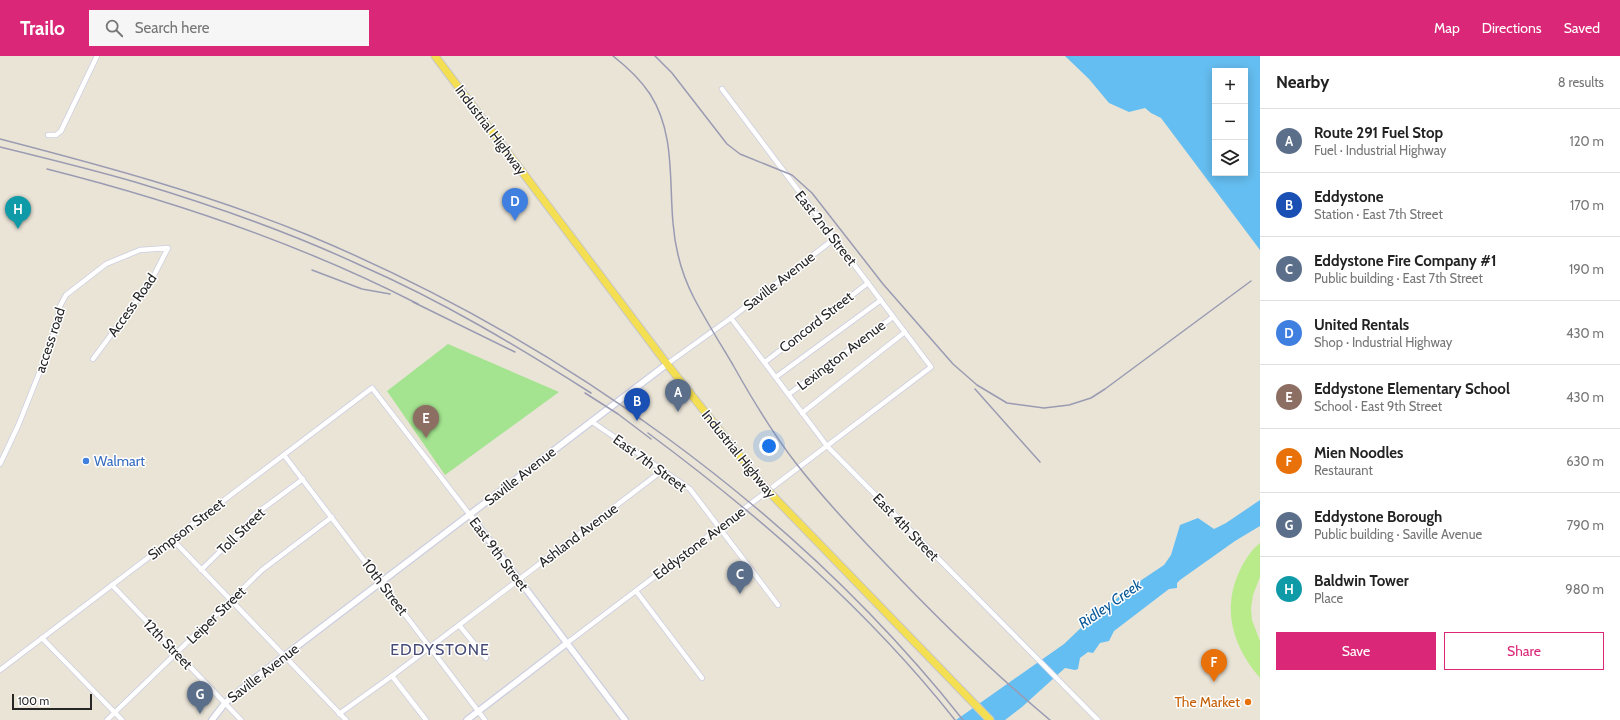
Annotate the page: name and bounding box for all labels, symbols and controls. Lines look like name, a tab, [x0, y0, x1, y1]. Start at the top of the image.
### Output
search box	[89, 10, 369, 46]
text: Trailo	[20, 17, 65, 40]
icon: search	[103, 17, 125, 39]
text: Search here	[135, 19, 209, 37]
text: Map	[1434, 19, 1460, 37]
text: Directions	[1482, 19, 1542, 37]
text: Saved	[1564, 19, 1600, 37]
map controls	[1212, 68, 1248, 176]
button: +	[1212, 68, 1248, 104]
text: Nearby	[1276, 72, 1329, 92]
text: 8 results	[1558, 74, 1604, 90]
street label: Industrial Highway	[451, 81, 531, 179]
button: −	[1212, 104, 1248, 140]
text: Route 291 Fuel Stop	[1314, 124, 1443, 142]
text: A	[1285, 133, 1293, 149]
text: 120 m	[1570, 133, 1604, 149]
button: layers	[1212, 140, 1248, 176]
text: Fuel · Industrial Highway	[1314, 142, 1446, 158]
street label: East 2nd Street	[791, 187, 861, 269]
pin: D	[502, 188, 528, 221]
text: Eddystone	[1314, 188, 1384, 206]
pin: H	[5, 196, 31, 229]
text: B	[1285, 197, 1293, 213]
text: 170 m	[1570, 197, 1604, 213]
text: Station · East 7th Street	[1314, 206, 1443, 222]
street label: Saville Avenue	[740, 248, 818, 314]
text: Eddystone Fire Company #1	[1314, 252, 1497, 270]
text: C	[1285, 261, 1293, 277]
text: 190 m	[1569, 261, 1604, 277]
street label: Access Road	[104, 270, 160, 340]
text: Public building · East 7th Street	[1314, 270, 1483, 286]
street label: Concord Street	[775, 287, 857, 357]
street label: access road	[31, 305, 69, 375]
street label: Lexington Avenue	[793, 316, 889, 394]
text: United Rentals	[1314, 316, 1409, 334]
text: D	[1284, 325, 1294, 341]
text: 430 m	[1566, 325, 1604, 341]
text: Shop · Industrial Highway	[1314, 334, 1452, 350]
pin: A	[665, 379, 691, 412]
text: Eddystone Elementary School	[1314, 380, 1510, 398]
pin: B	[624, 388, 650, 421]
text: E	[1285, 389, 1293, 405]
text: 430 m	[1566, 389, 1604, 405]
text: School · East 9th Street	[1314, 398, 1442, 414]
pin: E	[413, 405, 439, 438]
street label: Industrial Highway	[698, 406, 780, 502]
street label: East 7th Street	[610, 430, 691, 496]
your location	[759, 436, 779, 456]
street label: Saville Avenue	[481, 443, 559, 509]
text: Mien Noodles	[1314, 444, 1403, 462]
place label: Walmart	[94, 452, 145, 470]
text: F	[1286, 453, 1292, 469]
text: 630 m	[1566, 453, 1604, 469]
marker: Walmart	[81, 456, 91, 466]
text: Restaurant	[1314, 462, 1373, 478]
street label: East 4th Street	[869, 489, 943, 565]
street label: Simpson Street	[144, 494, 228, 564]
street label: Ashland Avenue	[535, 499, 621, 571]
street label: Eddystone Avenue	[649, 502, 749, 584]
street label: Toll Street	[213, 504, 269, 558]
text: Eddystone Borough	[1314, 508, 1442, 526]
street label: East 9th Street	[465, 514, 533, 595]
text: G	[1285, 517, 1293, 533]
text: 790 m	[1567, 517, 1604, 533]
text: Public building · Saville Avenue	[1314, 526, 1482, 542]
street label: 10th Street	[358, 555, 412, 619]
pin: C	[727, 561, 753, 594]
text: Baldwin Tower	[1314, 572, 1409, 590]
water label: Ridley Creek	[1075, 575, 1145, 632]
text: H	[1284, 581, 1294, 597]
text: 980 m	[1565, 581, 1604, 597]
street label: Leiper Street	[183, 582, 250, 648]
text: Place	[1314, 590, 1343, 606]
street label: 12th Street	[140, 615, 197, 673]
button: Save	[1276, 632, 1436, 670]
button: Share	[1444, 632, 1604, 670]
street label: Saville Avenue	[224, 640, 302, 706]
district label: EDDYSTONE	[390, 640, 490, 659]
pin: F	[1201, 649, 1227, 682]
pin: G	[187, 681, 213, 714]
scale bar	[12, 692, 92, 711]
place label: The Market	[1174, 693, 1240, 711]
text: 100 m	[18, 694, 49, 708]
marker: The Market	[1243, 697, 1253, 707]

